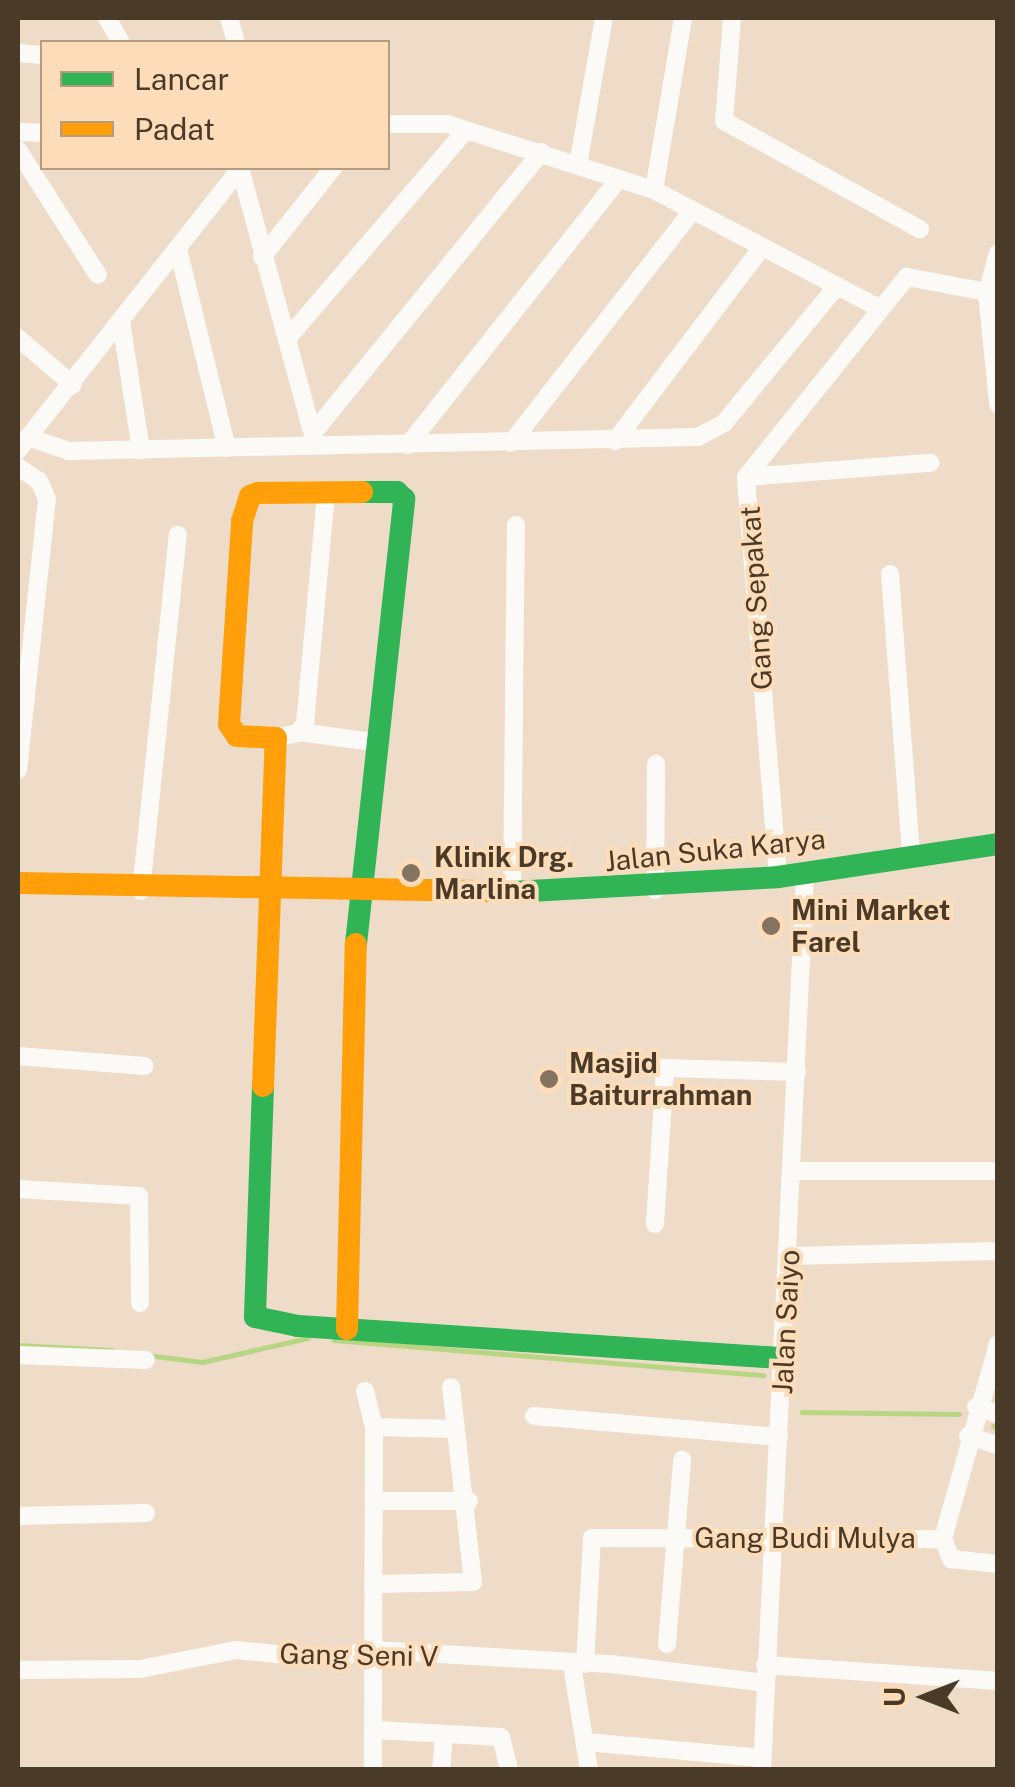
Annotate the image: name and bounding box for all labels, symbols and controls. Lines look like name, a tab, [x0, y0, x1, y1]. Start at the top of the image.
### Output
legend	[40, 40, 390, 170]
text: Lancar	[134, 61, 229, 97]
text: Padat	[134, 111, 215, 147]
street label: Gang Sepakat	[733, 505, 779, 691]
street label: Jalan Suka Karya	[603, 822, 827, 878]
place label: Klinik Drg. Marlina	[434, 840, 574, 906]
marker: Klinik Drg. Marlina	[398, 860, 424, 886]
place label: Mini Market Farel	[791, 893, 951, 959]
marker: Mini Market Farel	[760, 915, 782, 937]
place label: Masjid Baiturrahman	[569, 1046, 752, 1112]
marker: Masjid Baiturrahman	[538, 1068, 560, 1090]
street label: Jalan Saiyo	[765, 1249, 807, 1395]
street label: Gang Budi Mulya	[694, 1521, 916, 1555]
street label: Gang Seni V	[279, 1637, 439, 1673]
north arrow	[875, 1647, 975, 1747]
text: U	[878, 1687, 911, 1707]

